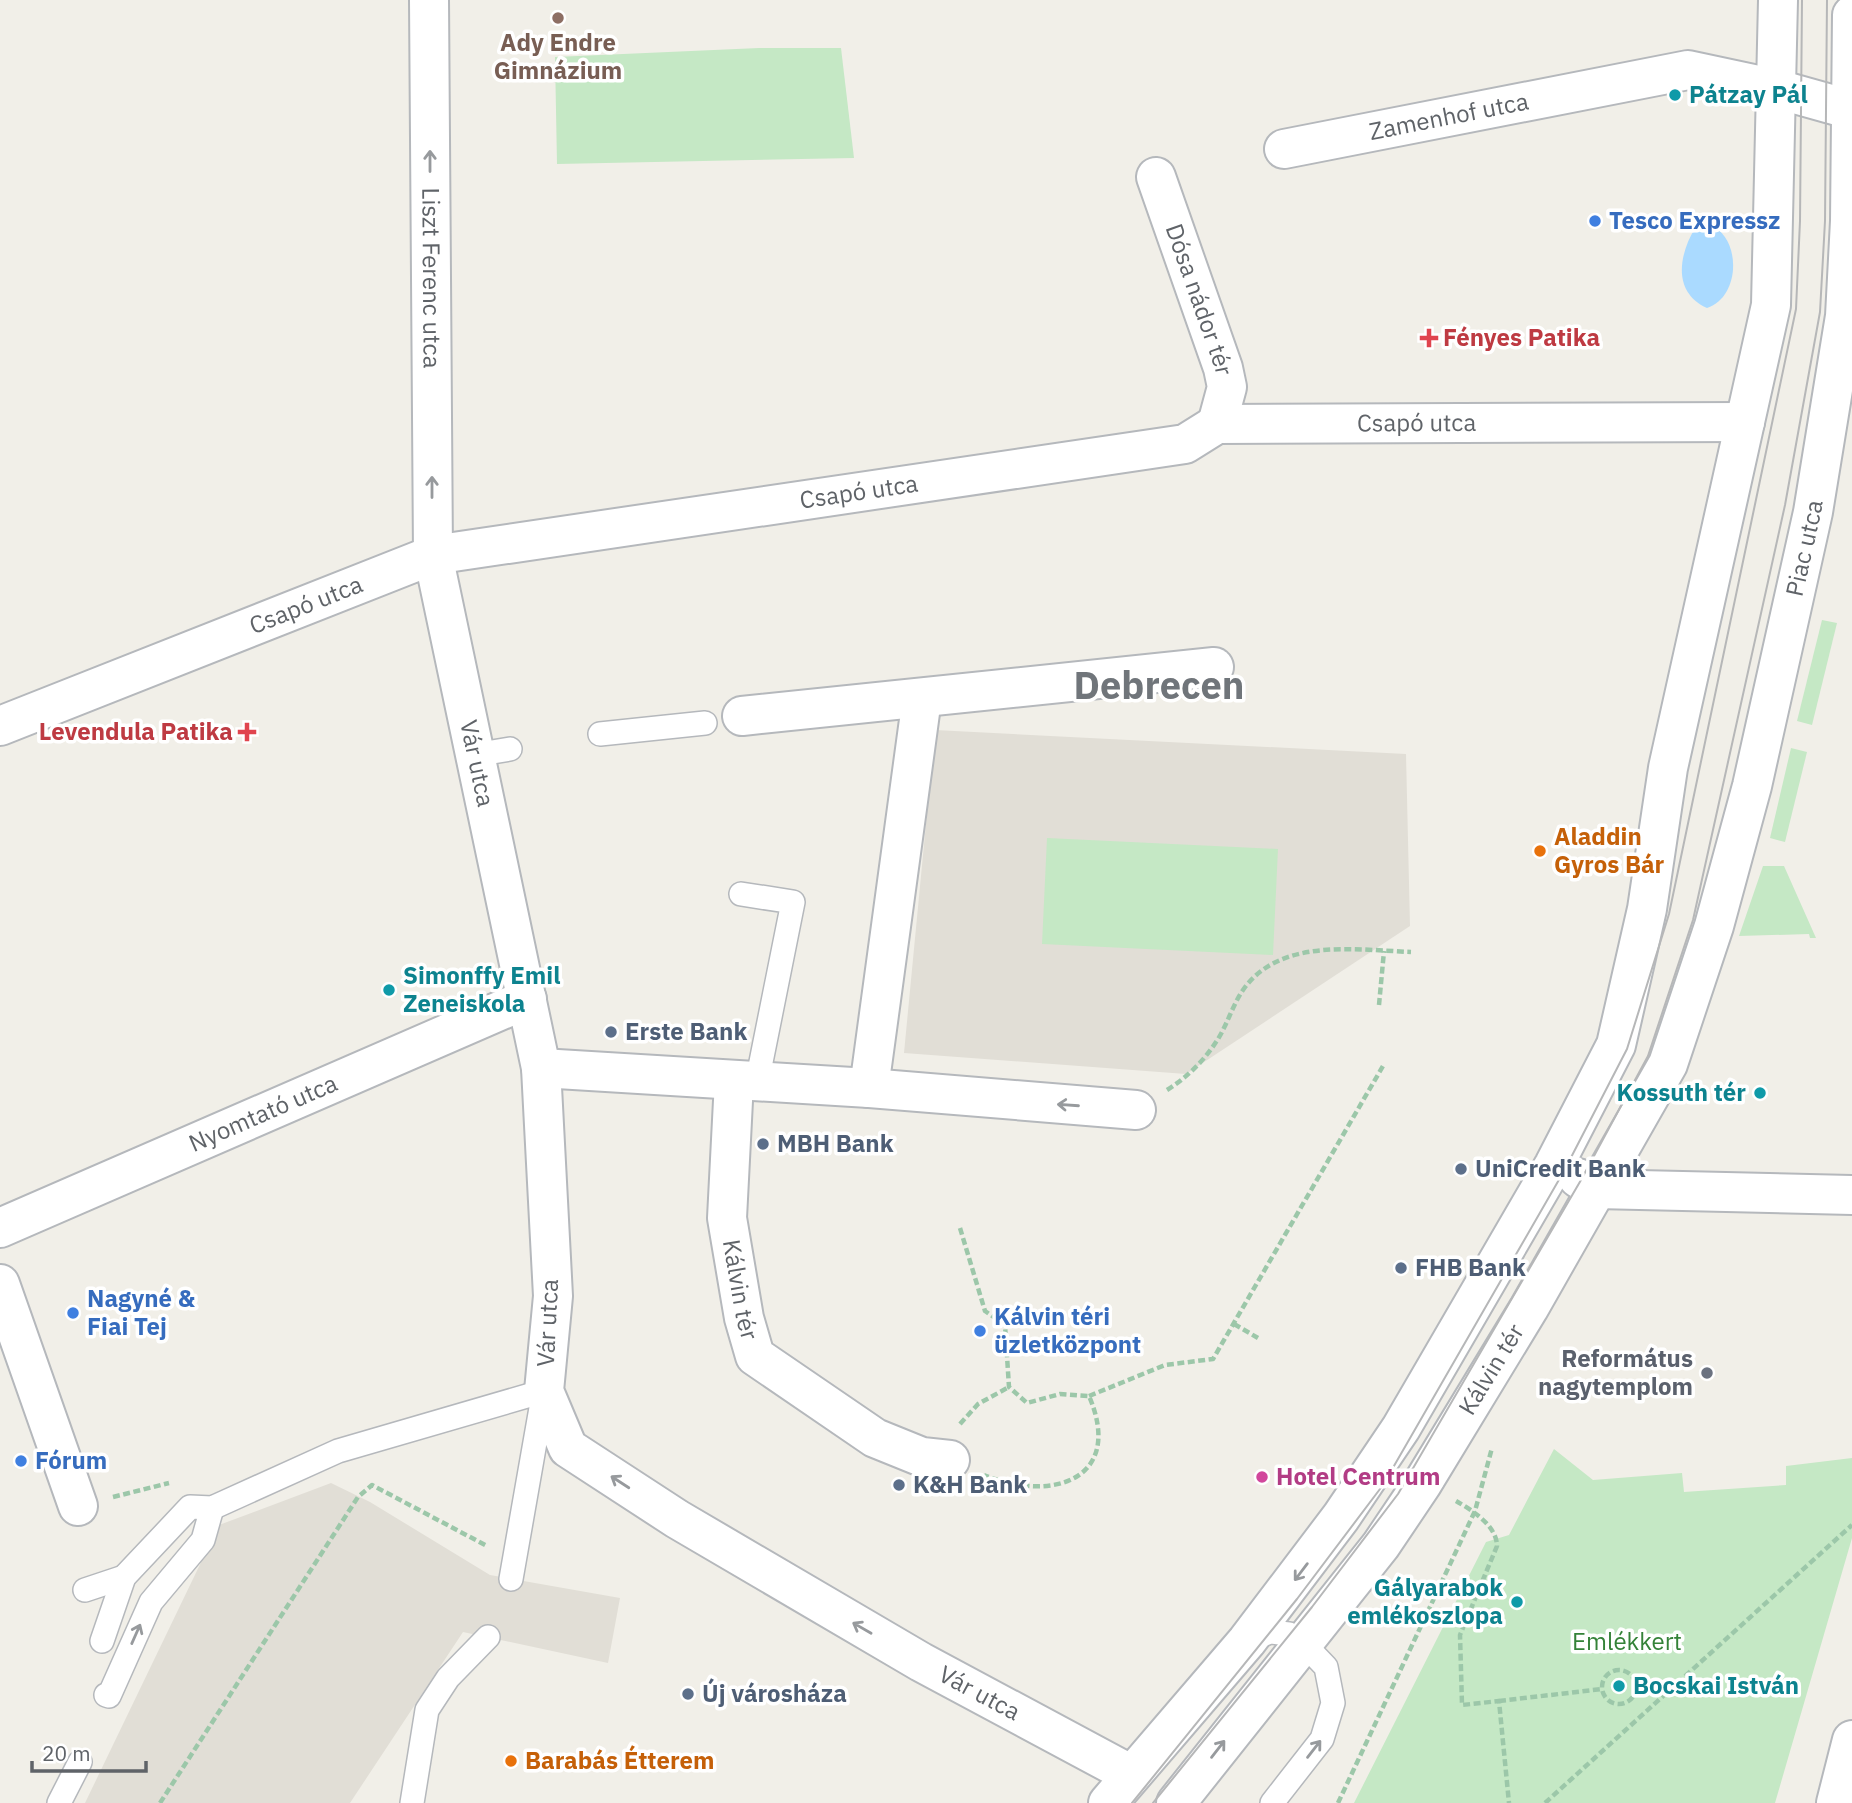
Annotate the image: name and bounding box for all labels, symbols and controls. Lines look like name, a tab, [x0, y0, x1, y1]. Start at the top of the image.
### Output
marker: Ady Endre Gimnázium	[550, 10, 566, 26]
place label: Ady Endre Gimnázium	[494, 26, 622, 86]
place label: Pátzay Pál	[1689, 78, 1808, 110]
street label: Zamenhof utca	[1366, 85, 1531, 147]
marker: Pátzay Pál	[1667, 87, 1683, 103]
one-way arrow	[423, 150, 437, 173]
street label: Liszt Ferenc utca	[415, 187, 449, 369]
place label: Tesco Expressz	[1609, 204, 1780, 236]
marker: Tesco Expressz	[1587, 213, 1603, 229]
street label: Dósa nádor tér	[1159, 219, 1241, 378]
place label: Fényes Patika	[1443, 321, 1600, 353]
marker: Fényes Patika	[1421, 330, 1437, 346]
street label: Csapó utca	[1357, 406, 1476, 438]
street label: Csapó utca	[797, 467, 920, 516]
one-way arrow	[425, 476, 439, 499]
street label: Piac utca	[1778, 497, 1830, 599]
street label: Csapó utca	[244, 567, 367, 641]
district label: Debrecen	[1074, 660, 1244, 709]
place label: Levendula Patika	[39, 715, 233, 747]
street label: Vár utca	[453, 717, 503, 810]
marker: Levendula Patika	[239, 724, 255, 740]
place label: Aladdin Gyros Bár	[1554, 820, 1665, 880]
marker: Aladdin Gyros Bár	[1532, 843, 1548, 859]
place label: Simonffy Emil Zeneiskola	[403, 959, 560, 1019]
marker: Simonffy Emil Zeneiskola	[381, 982, 397, 998]
place label: Erste Bank	[625, 1015, 747, 1047]
marker: Erste Bank	[603, 1024, 619, 1040]
street label: Nyomtató utca	[184, 1066, 342, 1159]
place label: Kossuth tér	[1617, 1076, 1746, 1108]
marker: Kossuth tér	[1752, 1085, 1768, 1101]
one-way arrow	[1057, 1098, 1080, 1111]
place label: MBH Bank	[777, 1127, 894, 1159]
marker: MBH Bank	[755, 1136, 771, 1152]
place label: UniCredit Bank	[1475, 1152, 1646, 1184]
marker: UniCredit Bank	[1453, 1161, 1469, 1177]
street label: Kálvin tér	[716, 1237, 767, 1344]
place label: FHB Bank	[1415, 1251, 1526, 1283]
marker: FHB Bank	[1393, 1260, 1409, 1276]
street label: Vár utca	[529, 1278, 565, 1368]
place label: Nagyné & Fiai Tej	[87, 1282, 196, 1342]
place label: Kálvin téri üzletközpont	[994, 1300, 1141, 1360]
marker: Nagyné & Fiai Tej	[65, 1305, 81, 1321]
street label: Kálvin tér	[1451, 1317, 1531, 1421]
marker: Kálvin téri üzletközpont	[972, 1323, 988, 1339]
place label: Református nagytemplom	[1538, 1342, 1693, 1402]
marker: Református nagytemplom	[1699, 1365, 1715, 1381]
place label: Fórum	[35, 1444, 107, 1476]
marker: Fórum	[13, 1453, 29, 1469]
place label: Hotel Centrum	[1276, 1460, 1440, 1492]
place label: K&H Bank	[913, 1468, 1027, 1500]
marker: Hotel Centrum	[1254, 1469, 1270, 1485]
one-way arrow	[611, 1474, 630, 1489]
marker: K&H Bank	[891, 1477, 907, 1493]
one-way arrow	[1293, 1562, 1308, 1581]
place label: Gályarabok emlékoszlopa	[1347, 1571, 1503, 1631]
marker: Gályarabok emlékoszlopa	[1509, 1594, 1525, 1610]
one-way arrow	[852, 1620, 872, 1634]
one-way arrow	[130, 1623, 143, 1645]
park label: Emlékkert	[1572, 1625, 1682, 1657]
street label: Vár utca	[933, 1658, 1026, 1727]
place label: Bocskai István	[1633, 1669, 1799, 1701]
place label: Új városháza	[702, 1677, 847, 1709]
marker: Bocskai István	[1611, 1678, 1627, 1694]
marker: Új városháza	[680, 1686, 696, 1702]
scale bar	[32, 1730, 145, 1774]
text: 20 m	[42, 1739, 91, 1767]
one-way arrow	[1211, 1741, 1226, 1759]
one-way arrow	[1306, 1741, 1321, 1759]
place label: Barabás Étterem	[525, 1744, 714, 1776]
marker: Barabás Étterem	[503, 1753, 519, 1769]

